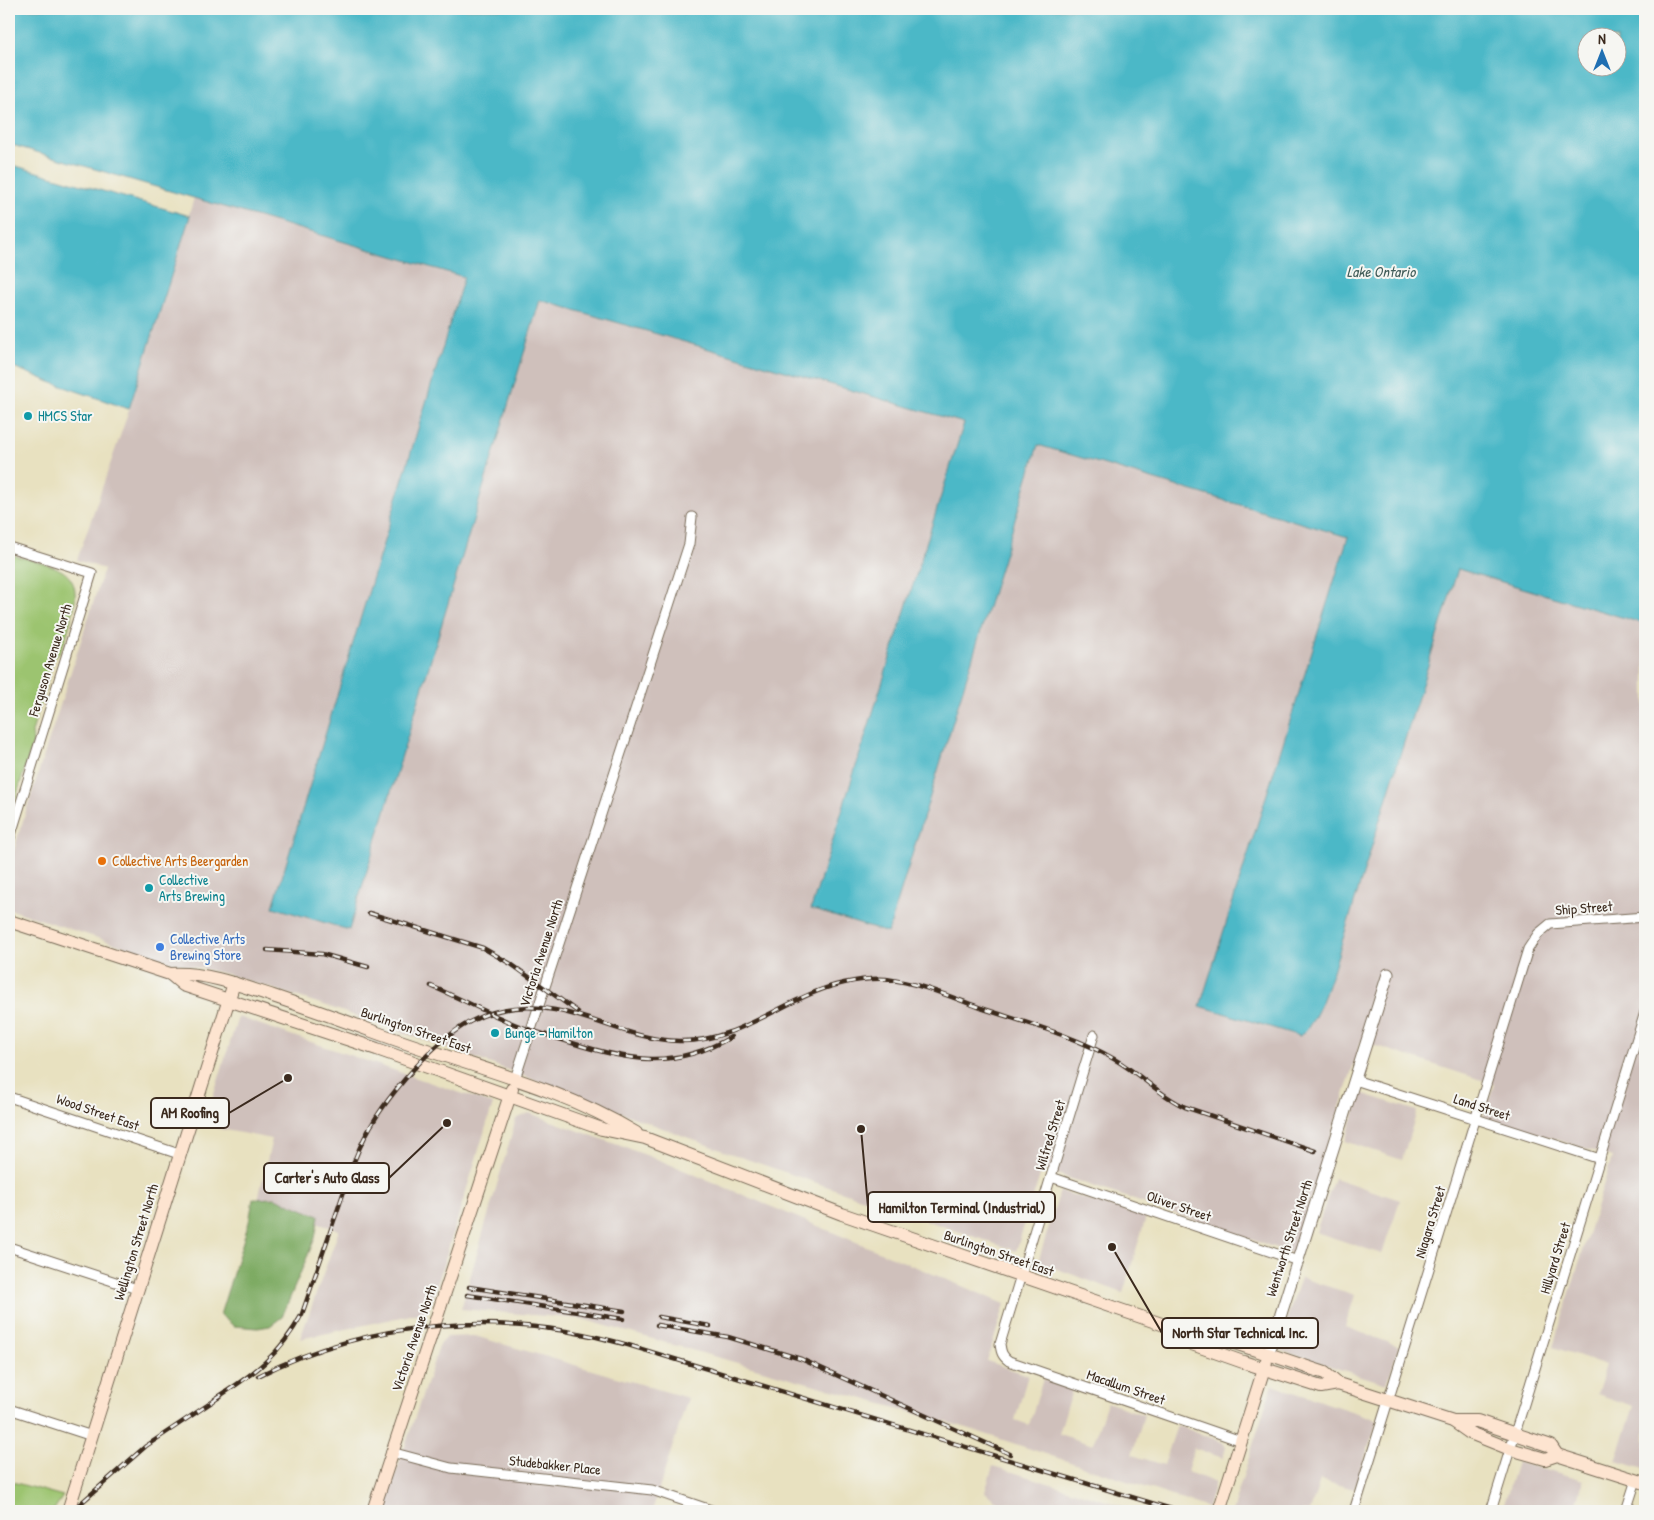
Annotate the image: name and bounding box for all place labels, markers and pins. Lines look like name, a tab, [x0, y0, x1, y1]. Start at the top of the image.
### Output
place label: HMCS Star	[38, 406, 93, 425]
marker: HMCS Star	[22, 410, 34, 422]
place label: Collective Arts Beergarden	[112, 851, 248, 871]
marker: Collective Arts Beergarden	[96, 855, 108, 867]
place label: Collective Arts Brewing	[159, 870, 225, 906]
marker: Collective Arts Brewing	[143, 882, 155, 894]
place label: Collective Arts Brewing Store	[170, 929, 245, 965]
marker: Collective Arts Brewing Store	[154, 941, 166, 953]
place label: Bunge - Hamilton	[505, 1023, 593, 1043]
marker: Bunge - Hamilton	[489, 1027, 501, 1039]
callout: AM Roofing	[151, 1098, 229, 1128]
callout: Carter's Auto Glass	[264, 1163, 389, 1193]
callout: Hamilton Terminal (Industrial)	[868, 1192, 1055, 1222]
callout: North Star Technical Inc.	[1162, 1318, 1318, 1348]

